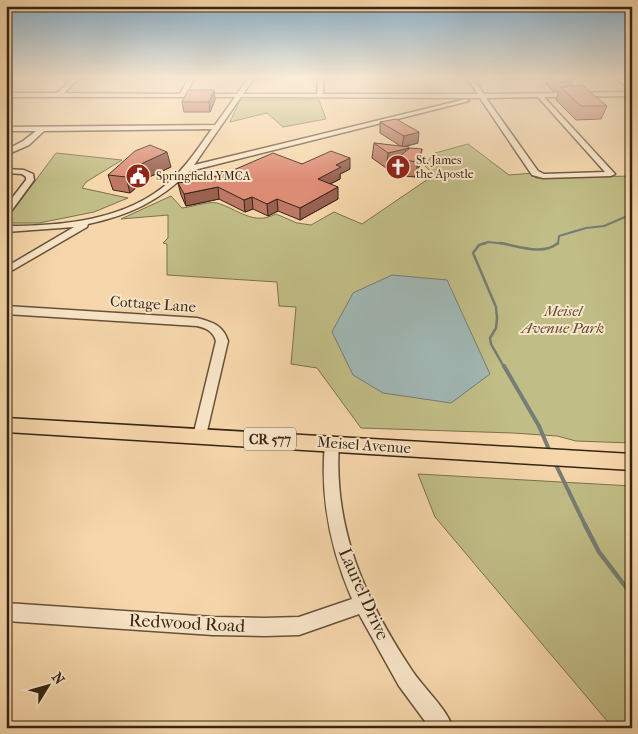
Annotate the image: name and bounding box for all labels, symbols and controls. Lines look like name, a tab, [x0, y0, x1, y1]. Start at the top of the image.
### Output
place label: St. James the Apostle	[416, 153, 474, 181]
church icon: St. James the Apostle	[385, 154, 411, 180]
public building icon: Springfield YMCA	[125, 163, 151, 189]
place label: Springfield YMCA	[156, 169, 251, 183]
street label: Cottage Lane	[109, 292, 197, 316]
park label: Meisel Avenue Park	[520, 302, 604, 337]
road number: CR 577	[244, 428, 296, 450]
street label: Meisel Avenue	[316, 433, 412, 457]
street label: Laurel Drive	[334, 545, 393, 644]
street label: Redwood Road	[128, 610, 246, 637]
north arrow	[22, 662, 72, 712]
text: N	[48, 669, 68, 688]

